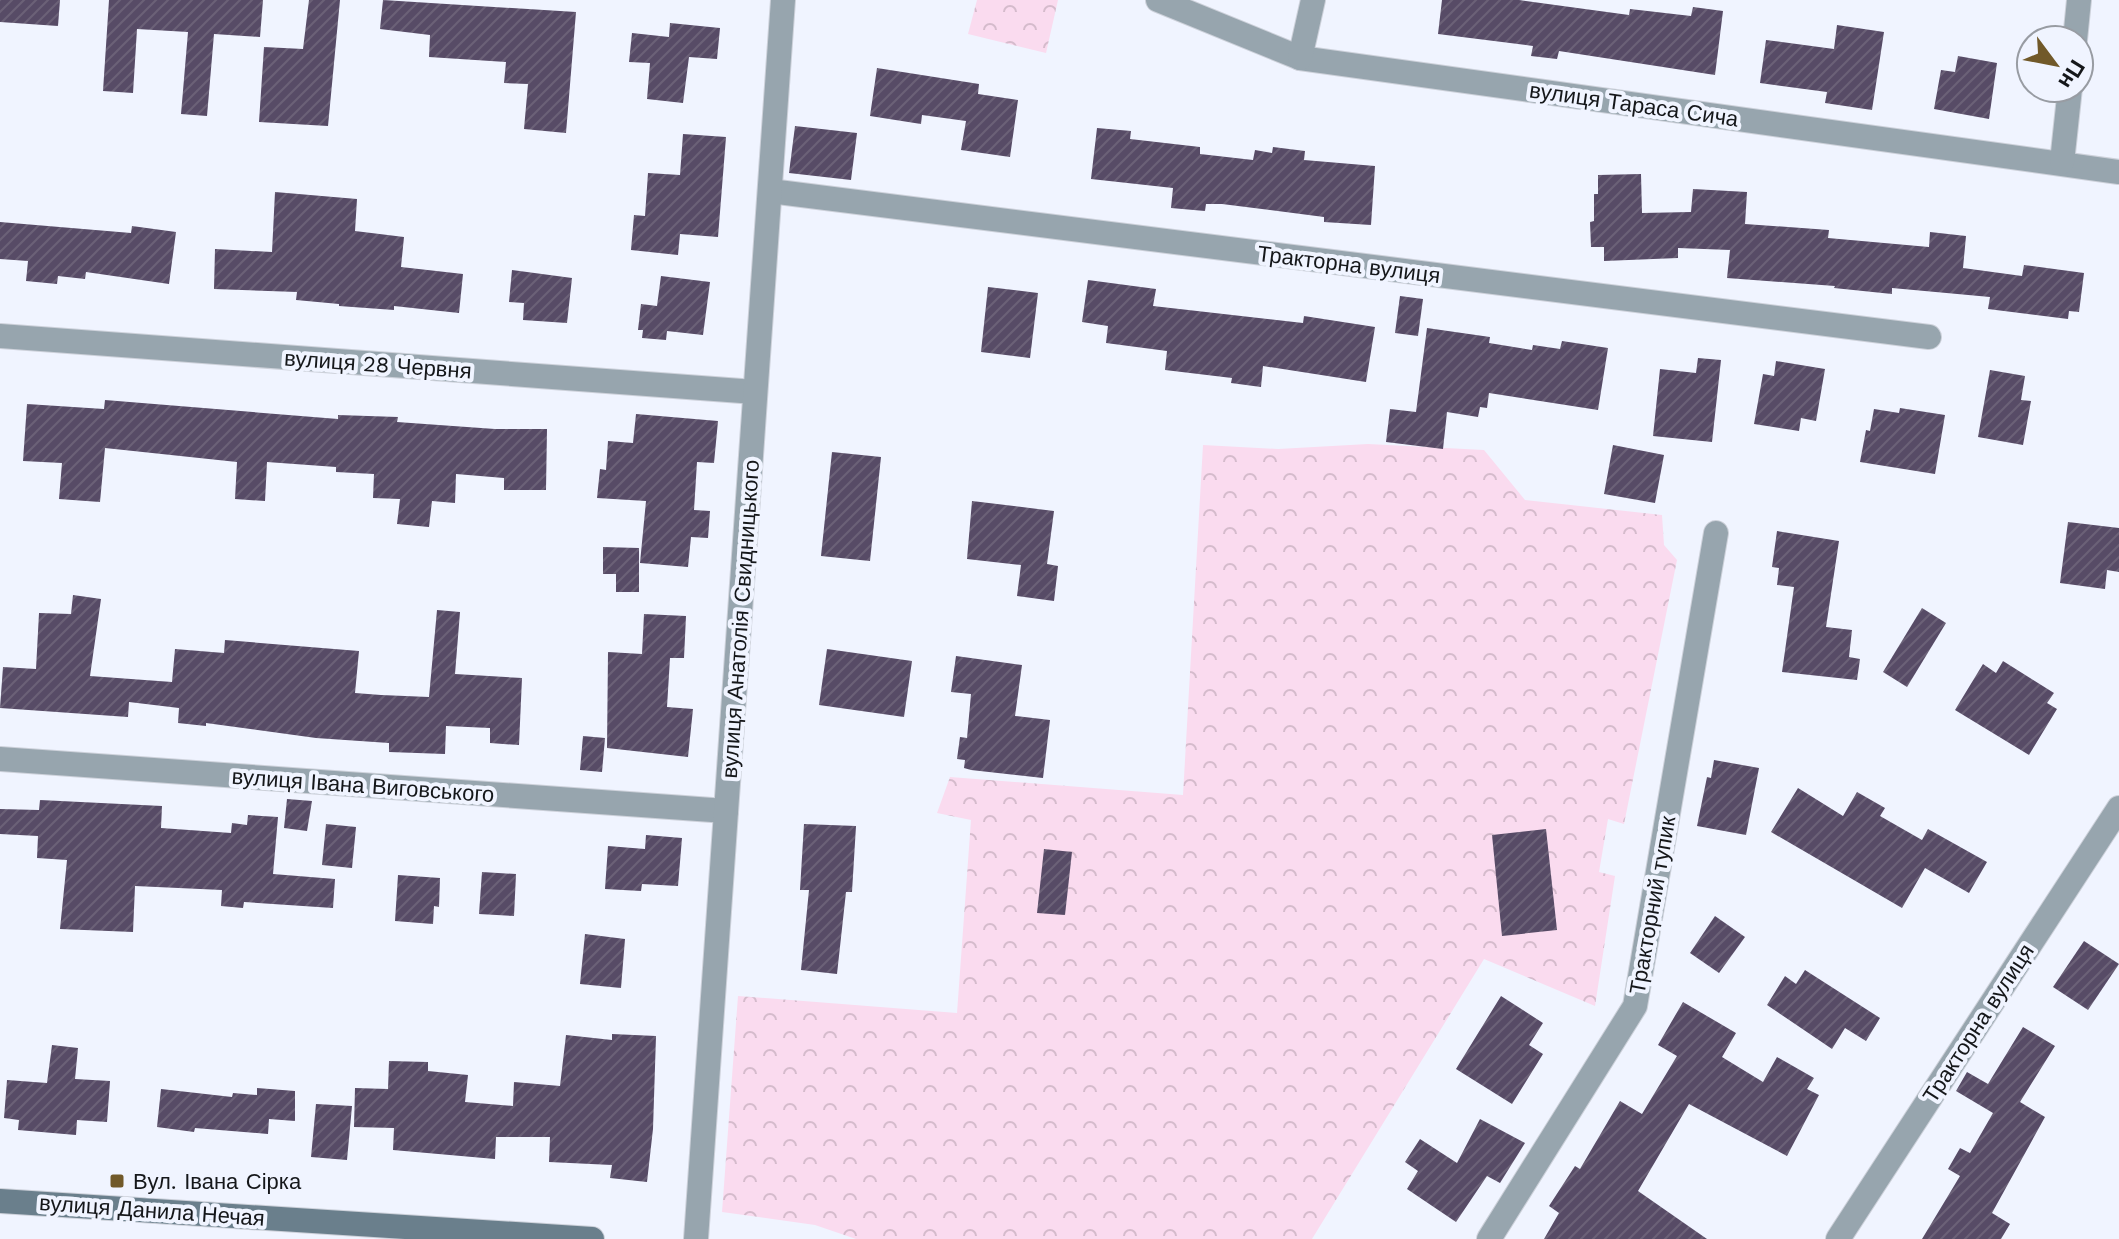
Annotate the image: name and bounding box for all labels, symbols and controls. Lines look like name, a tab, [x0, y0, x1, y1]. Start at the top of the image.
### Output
north arrow	[2015, 24, 2095, 104]
text: Пн	[2053, 55, 2090, 93]
street label: вулиця Тараса Сича	[1528, 77, 1741, 132]
street label: Тракторна вулиця	[1256, 241, 1442, 288]
street label: вулиця 28 Червня	[284, 345, 472, 384]
street label: вулиця Анатолія Свидницького	[717, 459, 764, 779]
street label: вулиця Івана Виговського	[231, 764, 495, 807]
street label: Тракторний тупик	[1625, 814, 1681, 996]
street label: Тракторна вулиця	[1918, 939, 2039, 1107]
place label: Вул. Івана Сірка	[133, 1169, 302, 1194]
marker: Вул. Івана Сірка	[108, 1172, 126, 1190]
street label: вулиця Данила Нечая	[38, 1190, 266, 1231]

